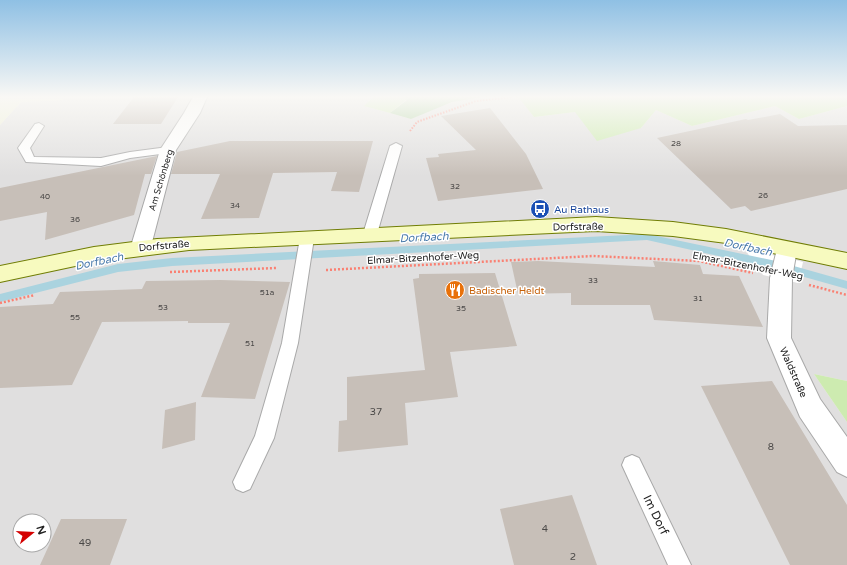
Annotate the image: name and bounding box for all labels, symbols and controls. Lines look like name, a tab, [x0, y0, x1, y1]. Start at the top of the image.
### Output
house number: 28	[671, 139, 681, 148]
street label: Am Schönberg	[147, 148, 176, 212]
house number: 32	[450, 182, 460, 191]
house number: 26	[758, 191, 768, 200]
house number: 40	[40, 192, 50, 201]
bus stop icon: Au Rathaus	[529, 198, 551, 220]
house number: 34	[230, 201, 240, 210]
place label: Au Rathaus	[554, 204, 609, 216]
house number: 36	[70, 215, 80, 224]
street label: Dorfstraße	[553, 221, 604, 233]
water label: Dorfbach	[399, 230, 449, 245]
water label: Dorfbach	[723, 236, 773, 259]
street label: Dorfstraße	[138, 238, 190, 254]
street label: Elmar-Bitzenhofer-Weg	[367, 249, 479, 267]
street label: Elmar-Bitzenhofer-Weg	[692, 249, 804, 283]
water label: Dorfbach	[74, 250, 125, 273]
house number: 33	[588, 276, 598, 285]
restaurant icon: Badischer Heldt	[444, 279, 466, 301]
place label: Badischer Heldt	[469, 285, 545, 297]
house number: 51a	[260, 288, 274, 297]
house number: 31	[693, 294, 703, 303]
house number: 53	[158, 303, 168, 312]
house number: 35	[456, 304, 466, 313]
house number: 55	[70, 313, 80, 322]
house number: 51	[245, 339, 255, 348]
street label: Waldstraße	[777, 345, 810, 400]
house number: 37	[370, 406, 382, 418]
house number: 8	[768, 441, 774, 453]
street label: Im Dorf	[640, 493, 672, 538]
north arrow	[12, 513, 52, 553]
house number: 4	[542, 523, 548, 535]
text: N	[33, 524, 49, 536]
house number: 49	[79, 537, 91, 549]
house number: 2	[570, 551, 576, 563]

